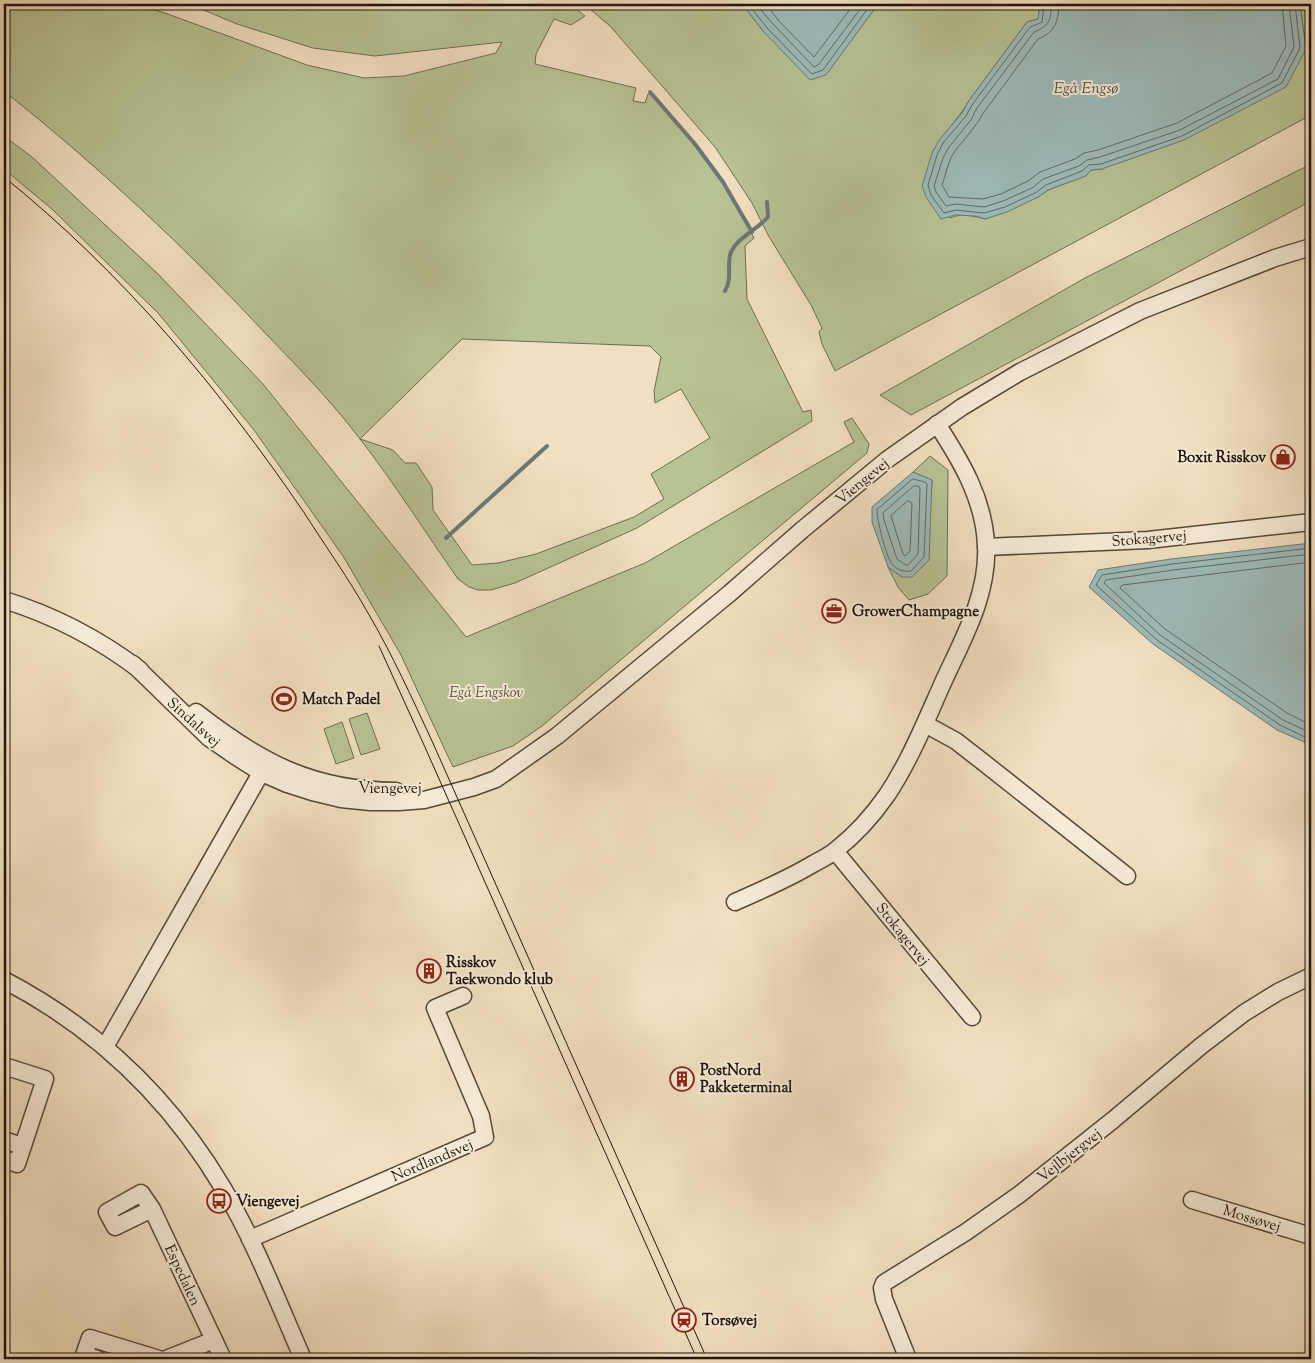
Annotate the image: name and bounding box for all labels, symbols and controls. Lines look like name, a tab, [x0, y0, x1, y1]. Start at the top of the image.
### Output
water label: Egå Engsø	[1054, 78, 1118, 101]
shop icon: Boxit Risskov	[1270, 444, 1296, 470]
place label: Boxit Risskov	[1177, 448, 1266, 469]
street label: Viengevej	[832, 454, 894, 510]
street label: Stokagervej	[1111, 526, 1188, 553]
office icon: GrowerChampagne	[821, 598, 847, 624]
place label: GrowerChampagne	[852, 602, 979, 623]
park label: Egå Engskov	[449, 683, 524, 704]
sports icon: Match Padel	[271, 686, 297, 712]
place label: Match Padel	[302, 690, 382, 711]
street label: Sindalsvej	[161, 693, 224, 753]
street label: Viengevej	[358, 779, 422, 800]
street label: Stokagervej	[870, 899, 934, 971]
place label: Risskov Taekwondo klub	[446, 953, 553, 991]
building icon: Risskov Taekwondo klub	[416, 958, 442, 984]
place label: PostNord Pakketerminal	[700, 1061, 793, 1099]
building icon: PostNord Pakketerminal	[669, 1066, 695, 1092]
street label: Vejlbjergvej	[1033, 1124, 1107, 1188]
street label: Nordlandsvej	[389, 1135, 477, 1188]
bus stop icon: Viengevej	[206, 1188, 232, 1214]
place label: Viengevej	[236, 1192, 300, 1213]
street label: Mossøvej	[1220, 1201, 1283, 1238]
street label: Espedalen	[158, 1241, 205, 1310]
station icon: Torsøvej	[671, 1307, 697, 1333]
place label: Torsøvej	[702, 1311, 757, 1332]

